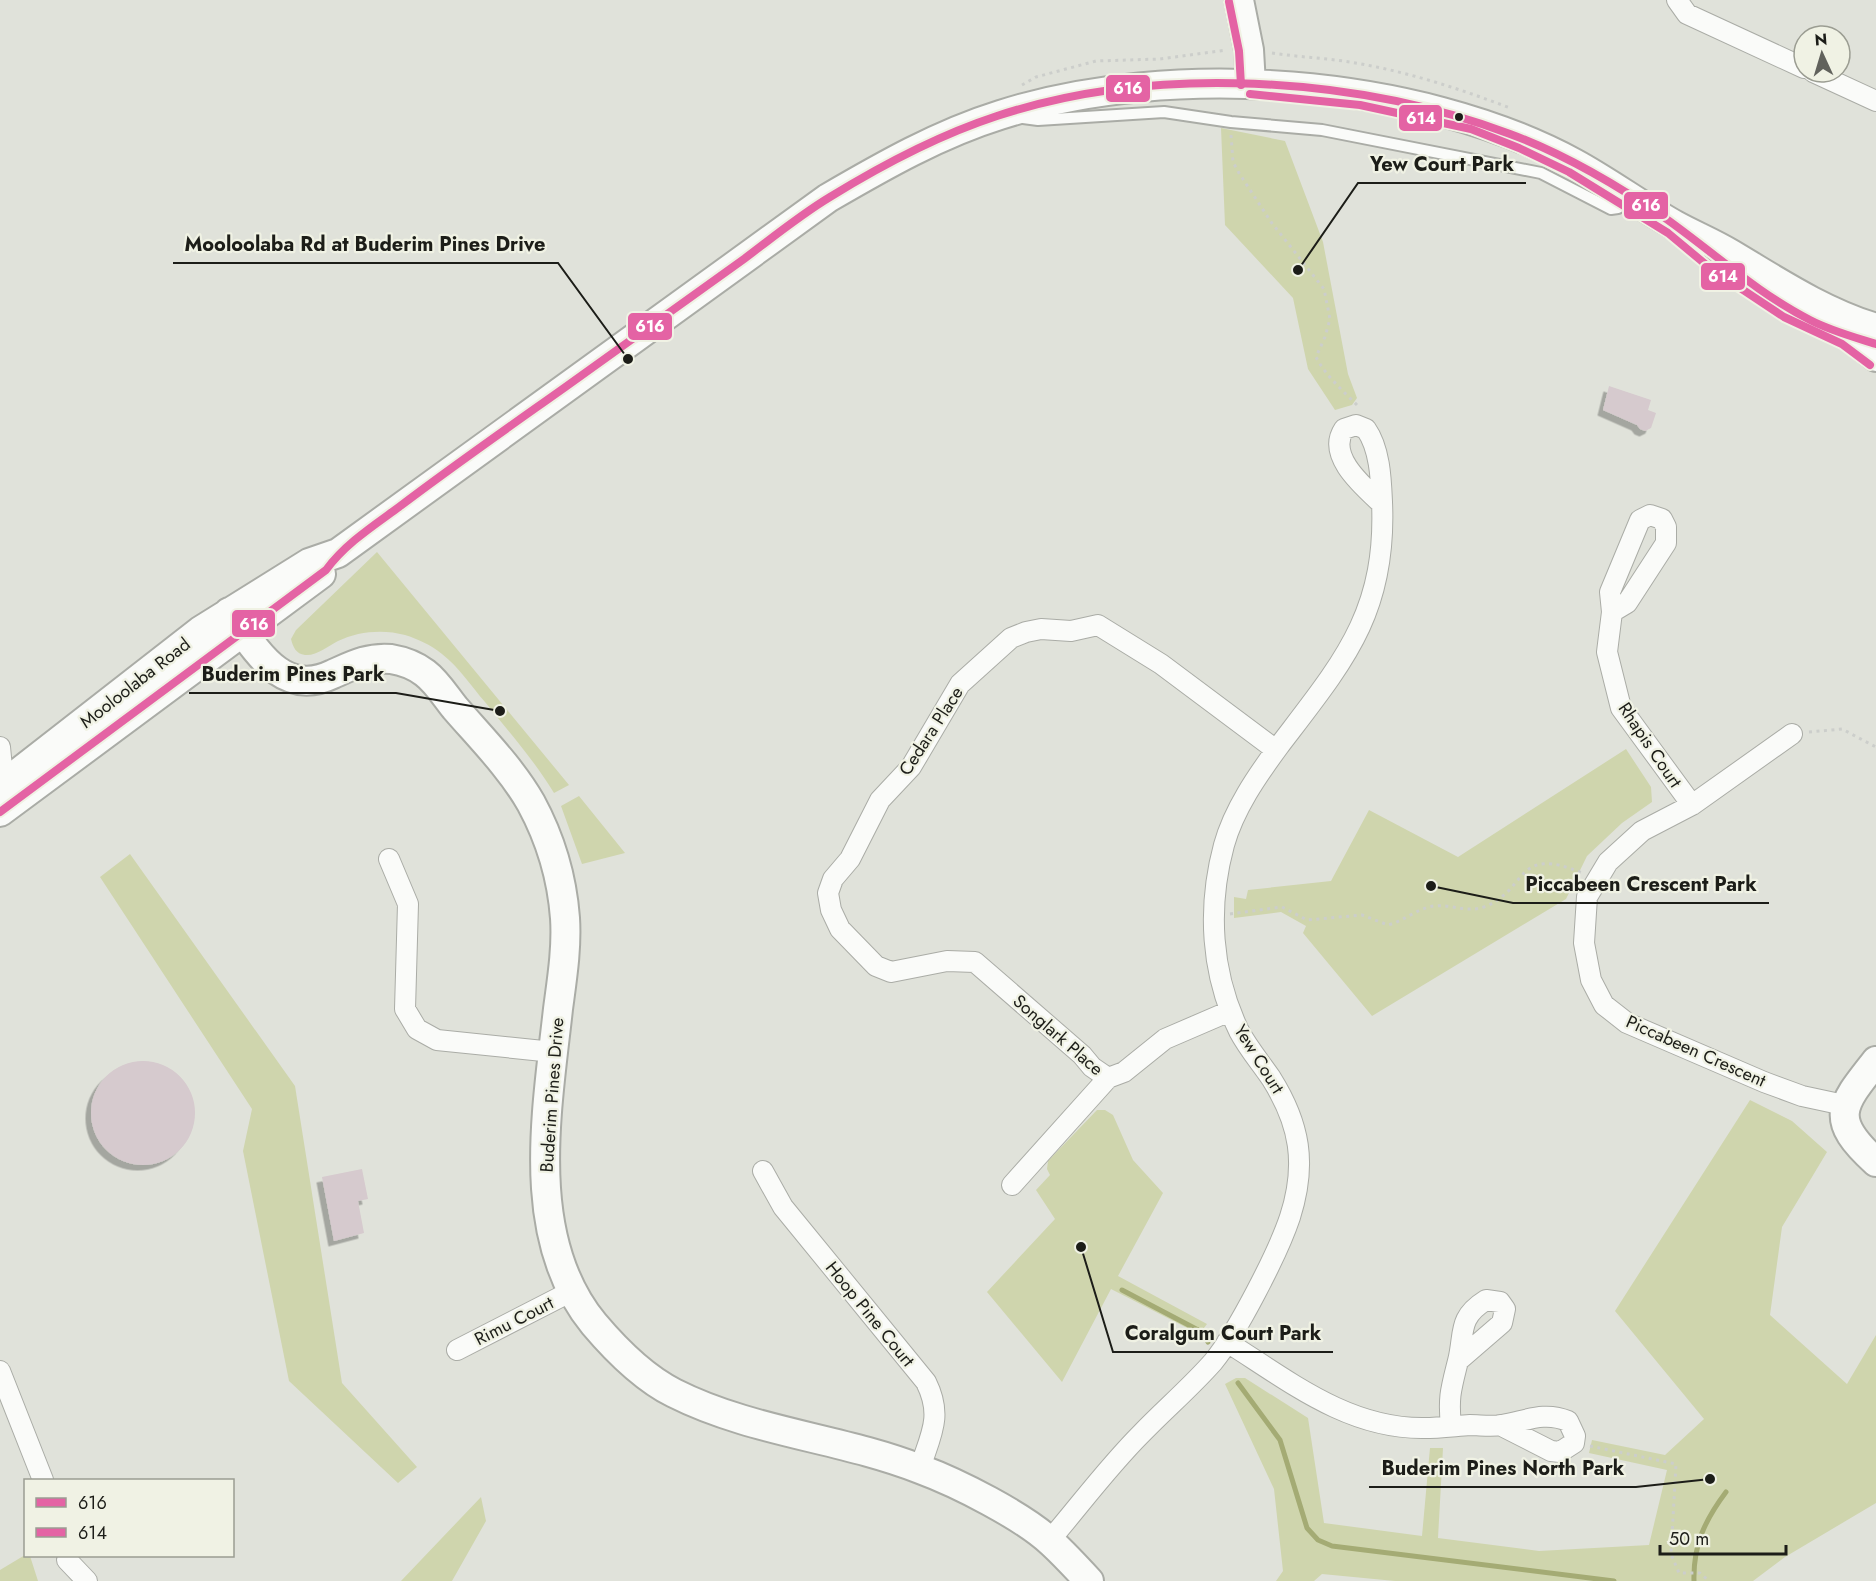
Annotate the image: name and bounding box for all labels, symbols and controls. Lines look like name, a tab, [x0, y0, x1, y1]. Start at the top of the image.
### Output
north arrow	[1792, 24, 1852, 84]
text: N	[1814, 28, 1828, 51]
line badge: 616	[1105, 74, 1151, 103]
text: 616	[1113, 77, 1143, 100]
line badge: 614	[1398, 104, 1443, 132]
text: 614	[1406, 107, 1436, 130]
unlabelled marker	[1453, 111, 1465, 123]
callout: Yew Court Park	[1358, 145, 1526, 183]
text: Yew Court Park	[1369, 150, 1514, 179]
line badge: 616	[1623, 191, 1669, 220]
text: 616	[1631, 194, 1661, 217]
callout: Mooloolaba Rd at Buderim Pines Drive	[173, 225, 558, 263]
text: Mooloolaba Rd at Buderim Pines Drive	[184, 230, 546, 259]
line badge: 614	[1700, 262, 1746, 291]
text: 614	[1708, 265, 1738, 288]
line badge: 616	[627, 312, 673, 341]
text: 616	[635, 315, 665, 338]
line badge: 616	[231, 609, 276, 638]
text: 616	[239, 613, 269, 636]
street label: Mooloolaba Road	[74, 632, 196, 734]
callout: Buderim Pines Park	[189, 655, 396, 693]
text: Buderim Pines Park	[201, 660, 385, 689]
street label: Cedara Place	[893, 681, 969, 781]
street label: Rhapis Court	[1612, 697, 1689, 793]
callout: Piccabeen Crescent Park	[1513, 865, 1769, 903]
text: Piccabeen Crescent Park	[1525, 870, 1757, 899]
street label: Songlark Place	[1007, 988, 1109, 1082]
street label: Piccabeen Crescent	[1622, 1009, 1771, 1094]
street label: Buderim Pines Drive	[534, 1017, 570, 1173]
street label: Yew Court	[1228, 1019, 1291, 1099]
street label: Hoop Pine Court	[819, 1256, 921, 1373]
street label: Rimu Court	[470, 1290, 559, 1352]
callout: Coralgum Court Park	[1113, 1314, 1333, 1352]
text: Coralgum Court Park	[1125, 1319, 1322, 1348]
callout: Buderim Pines North Park	[1369, 1449, 1636, 1487]
text: Buderim Pines North Park	[1382, 1454, 1625, 1483]
legend	[24, 1479, 234, 1557]
text: 616	[78, 1490, 107, 1516]
scale bar	[1660, 1518, 1786, 1556]
text: 614	[78, 1520, 107, 1546]
text: 50 m	[1669, 1526, 1709, 1552]

